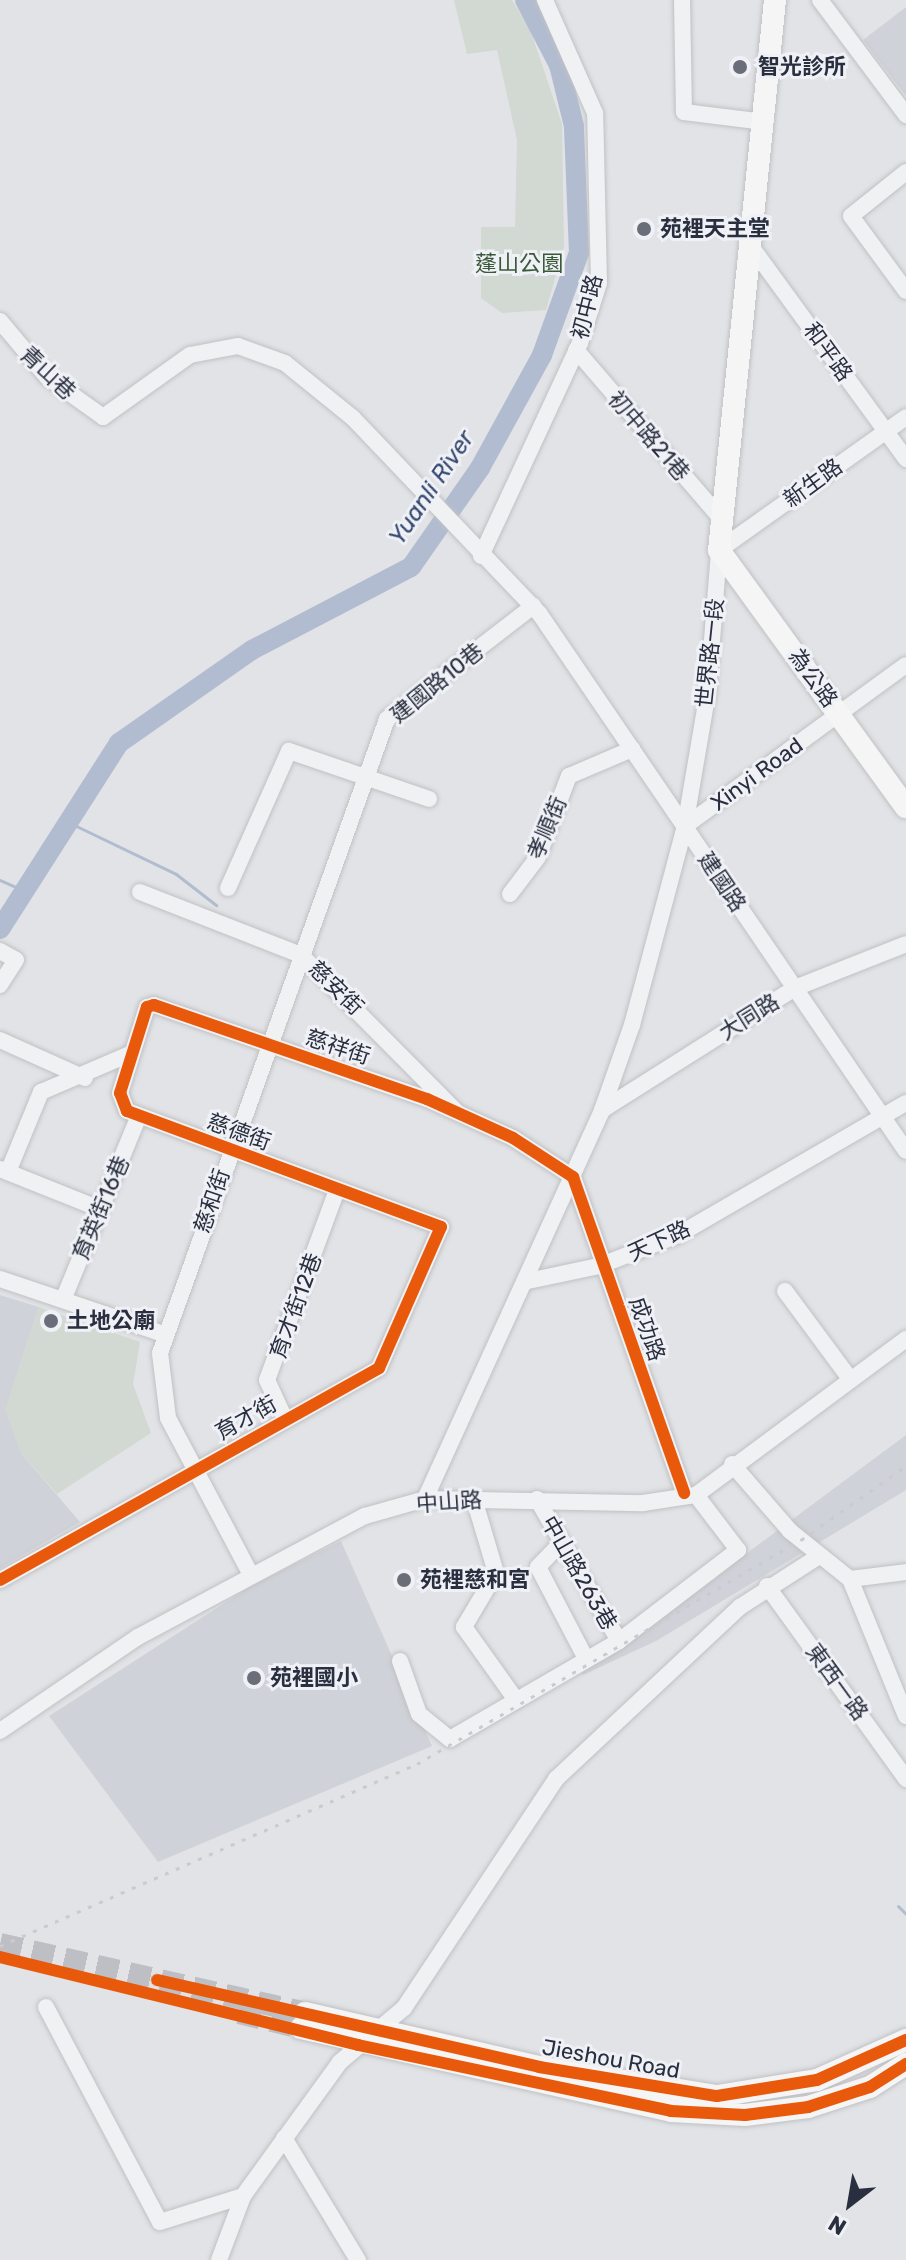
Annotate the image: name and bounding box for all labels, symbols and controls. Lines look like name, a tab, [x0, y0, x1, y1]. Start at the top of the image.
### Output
place label: 智光診所	[758, 54, 846, 80]
marker: 智光診所	[729, 56, 751, 78]
place label: 苑裡天主堂	[660, 216, 770, 242]
marker: 苑裡天主堂	[635, 220, 653, 238]
park label: 蓬山公園	[475, 251, 563, 277]
street label: 初中路	[566, 272, 608, 342]
street label: 和平路	[798, 318, 858, 386]
street label: 青山巷	[15, 341, 81, 405]
street label: 初中路21巷	[603, 386, 695, 486]
water label: Yuanli River	[383, 425, 481, 551]
street label: 新生路	[779, 453, 847, 513]
street label: 世界路一段	[691, 597, 729, 709]
street label: 建國路10巷	[385, 638, 489, 728]
street label: 為公路	[783, 644, 843, 712]
street label: Xinyi Road	[706, 732, 808, 816]
street label: 孝順街	[522, 792, 572, 864]
street label: 建國路	[693, 847, 751, 917]
street label: 慈安街	[303, 956, 369, 1020]
street label: 大同路	[714, 988, 784, 1046]
street label: 慈祥街	[303, 1024, 373, 1070]
street label: 慈德街	[203, 1108, 275, 1156]
street label: 育英街16巷	[67, 1152, 135, 1264]
street label: 慈和街	[189, 1166, 235, 1236]
street label: 天下路	[624, 1215, 694, 1267]
street label: 育才街12巷	[265, 1250, 327, 1362]
street label: 成功路	[624, 1294, 670, 1364]
place label: 土地公廟	[67, 1308, 155, 1334]
marker: 土地公廟	[42, 1312, 60, 1330]
street label: 育才街	[211, 1390, 281, 1446]
street label: 中山路	[415, 1487, 483, 1517]
street label: 中山路263巷	[536, 1511, 622, 1635]
place label: 苑裡慈和宮	[420, 1567, 530, 1593]
marker: 苑裡慈和宮	[395, 1571, 413, 1589]
street label: 東西一路	[800, 1639, 874, 1725]
place label: 苑裡國小	[270, 1665, 358, 1691]
marker: 苑裡國小	[245, 1669, 263, 1687]
street label: Jieshou Road	[540, 2034, 682, 2084]
north arrow	[810, 2164, 890, 2244]
text: N	[824, 2209, 851, 2241]

